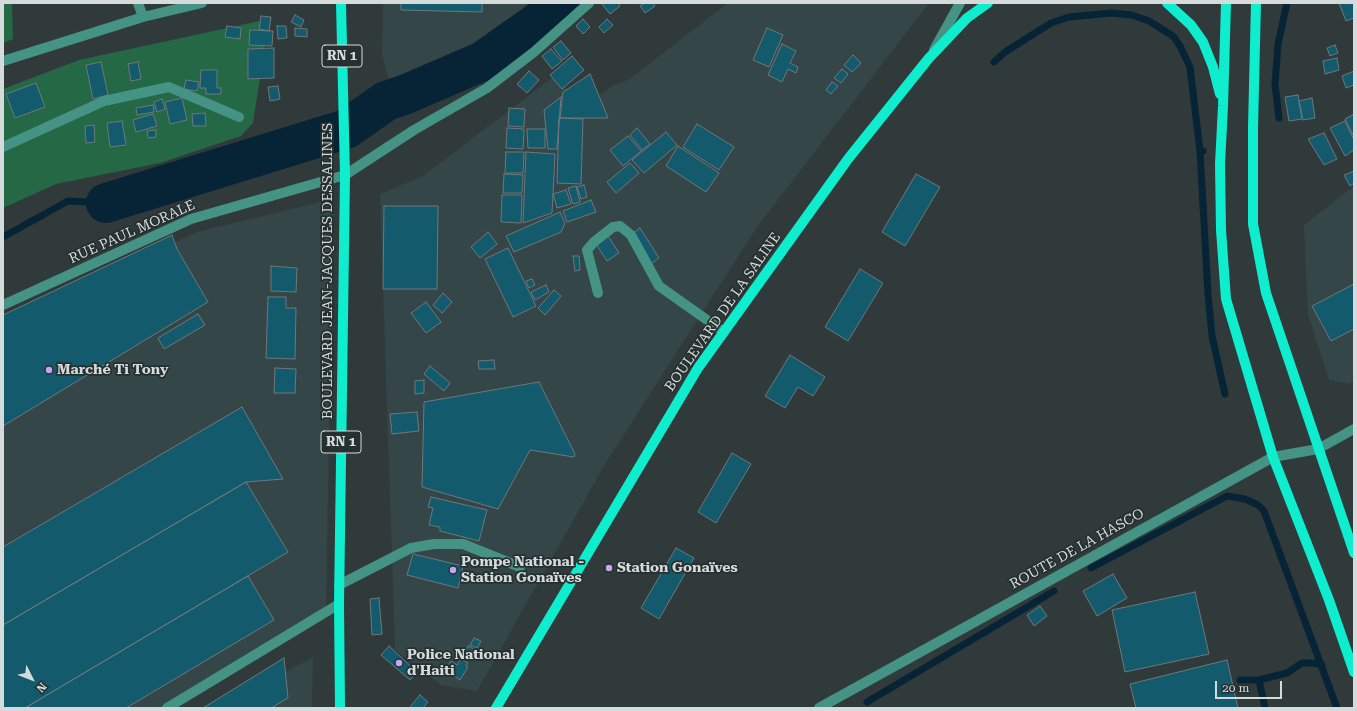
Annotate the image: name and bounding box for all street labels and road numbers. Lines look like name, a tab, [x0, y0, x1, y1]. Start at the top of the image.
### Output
road number: RN 1	[322, 45, 362, 67]
street label: BOULEVARD JEAN-JACQUES DESSALINES	[320, 123, 336, 419]
street label: RUE PAUL MORALE	[66, 197, 198, 267]
street label: BOULEVARD DE LA SALINE	[662, 229, 784, 395]
road number: RN 1	[321, 431, 361, 453]
street label: ROUTE DE LA HASCO	[1007, 505, 1147, 593]

